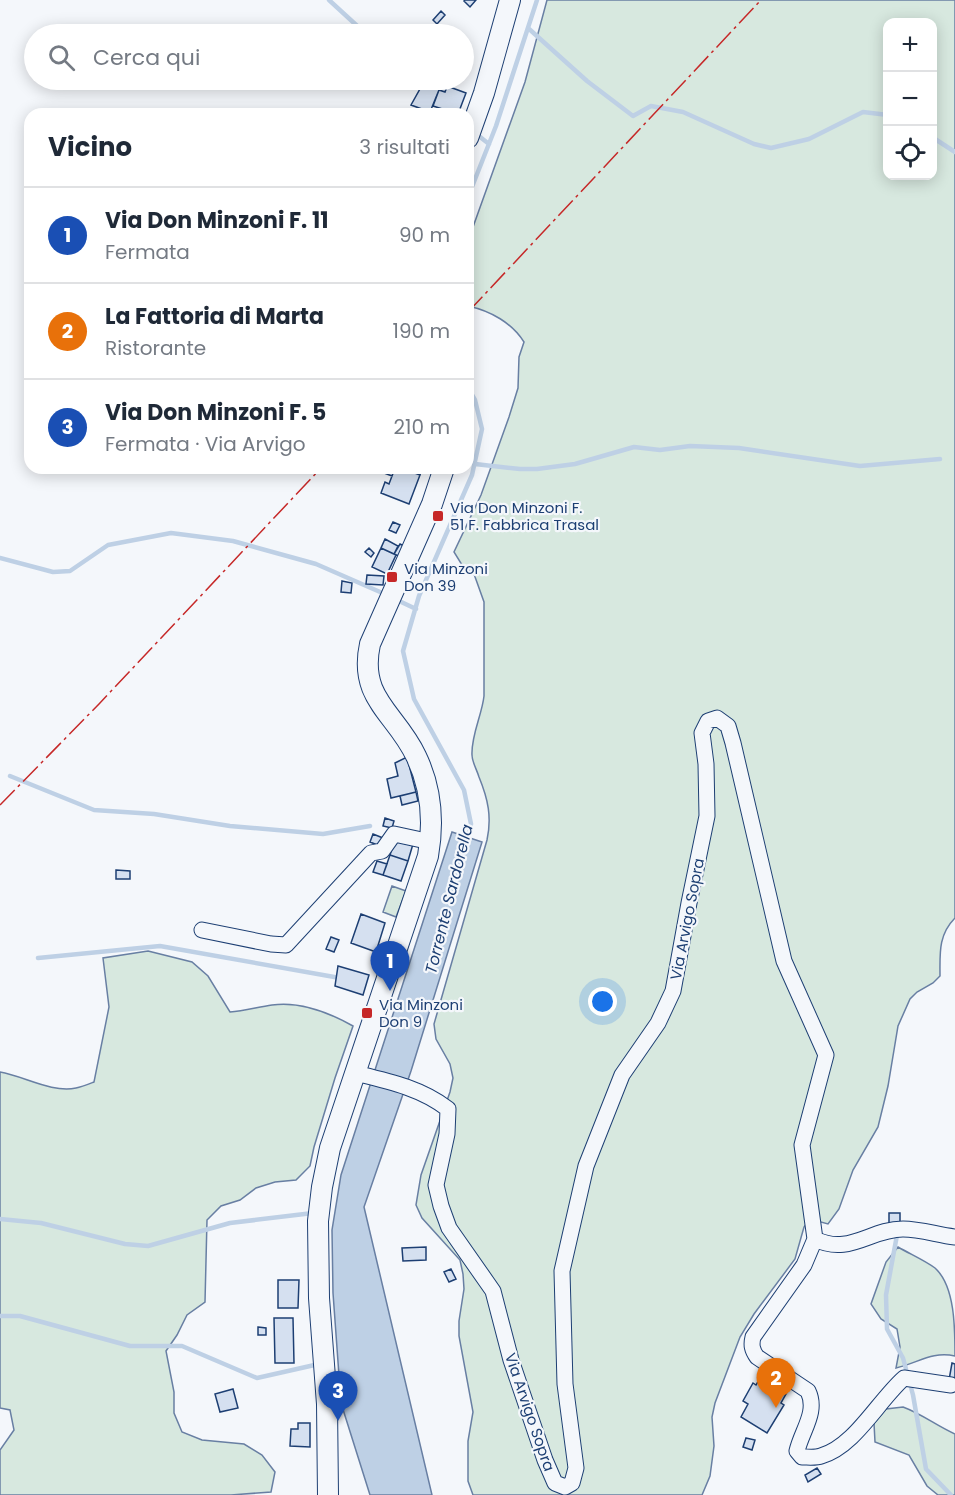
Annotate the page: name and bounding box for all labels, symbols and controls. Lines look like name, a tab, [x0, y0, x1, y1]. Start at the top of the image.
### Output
map controls	[883, 18, 937, 180]
button: +	[883, 18, 937, 72]
search box	[24, 24, 474, 90]
icon: search	[45, 41, 78, 74]
text: Cerca qui	[93, 42, 200, 73]
button: −	[883, 72, 937, 126]
button: locate	[883, 126, 937, 180]
text: Vicino	[48, 129, 132, 165]
text: 3 risultati	[359, 133, 450, 161]
text: Via Don Minzoni F. 11	[105, 205, 329, 236]
text: 1	[64, 221, 71, 249]
text: 90 m	[399, 221, 450, 249]
text: Fermata	[105, 238, 190, 266]
text: La Fattoria di Marta	[105, 301, 324, 332]
text: 2	[62, 317, 73, 345]
text: 190 m	[393, 317, 450, 345]
text: Ristorante	[105, 334, 206, 362]
text: Via Don Minzoni F. 5	[105, 397, 326, 428]
text: 3	[61, 413, 74, 441]
text: 210 m	[394, 413, 450, 441]
text: Fermata · Via Arvigo	[105, 430, 305, 458]
place label: Via Don Minzoni F. 51 F. Fabbrica Trasal	[450, 497, 599, 535]
marker: Via Don Minzoni F. 51 F. Fabbrica Trasal	[431, 509, 445, 523]
place label: Via Minzoni Don 39	[404, 558, 488, 596]
marker: Via Minzoni Don 39	[385, 570, 399, 584]
water label: Torrente Sardorella	[419, 822, 479, 976]
street label: Via Arvigo Sopra	[665, 856, 709, 982]
pin: 1	[370, 942, 410, 991]
your location	[588, 987, 617, 1016]
place label: Via Minzoni Don 9	[379, 994, 463, 1032]
marker: Via Minzoni Don 9	[360, 1006, 374, 1020]
street label: Via Arvigo Sopra	[500, 1350, 560, 1474]
pin: 2	[756, 1358, 796, 1408]
pin: 3	[318, 1372, 358, 1421]

